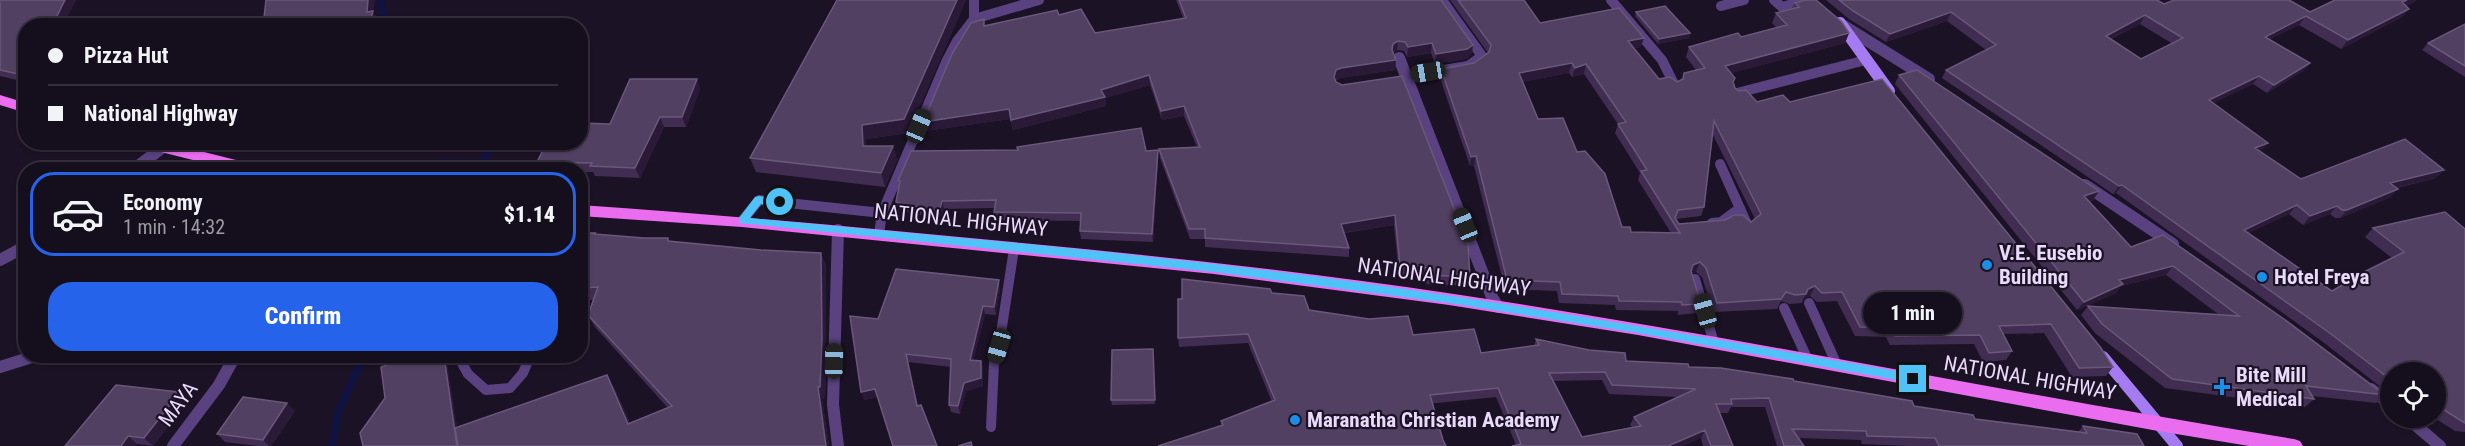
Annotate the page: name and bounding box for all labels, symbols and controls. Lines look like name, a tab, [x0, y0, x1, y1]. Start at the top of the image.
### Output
text: Pizza Hut	[84, 43, 168, 68]
car	[1409, 60, 1447, 84]
text: National Highway	[84, 101, 238, 126]
car	[904, 106, 934, 146]
icon: car	[51, 187, 105, 241]
route start	[766, 188, 793, 215]
text: Economy	[123, 190, 203, 215]
street label: NATIONAL HIGHWAY	[873, 199, 1049, 241]
text: $1.14	[504, 202, 555, 227]
car	[1450, 205, 1480, 245]
text: 1 min · 14:32	[123, 215, 225, 239]
place label: V.E. Eusebio Building	[1999, 241, 2102, 289]
street label: NATIONAL HIGHWAY	[1356, 253, 1532, 301]
marker: V.E. Eusebio Building	[1980, 258, 1994, 272]
place label: Hotel Freya	[2274, 265, 2370, 289]
marker: Hotel Freya	[2255, 270, 2269, 284]
button: Confirm	[48, 282, 558, 351]
car	[1691, 291, 1719, 331]
callout: 1 min	[1864, 292, 1962, 334]
text: 1 min	[1890, 301, 1935, 325]
car	[985, 326, 1013, 366]
car	[825, 343, 843, 379]
street label: NATIONAL HIGHWAY	[1942, 351, 2118, 405]
map controls	[2380, 362, 2446, 428]
button: locate	[2380, 362, 2446, 428]
place label: Bite Mill Medical	[2236, 363, 2306, 411]
route end	[1899, 365, 1926, 392]
street label: MAYA	[154, 377, 202, 431]
marker: Bite Mill Medical	[2213, 378, 2231, 396]
place label: Maranatha Christian Academy	[1307, 408, 1560, 432]
marker: Maranatha Christian Academy	[1288, 413, 1302, 427]

